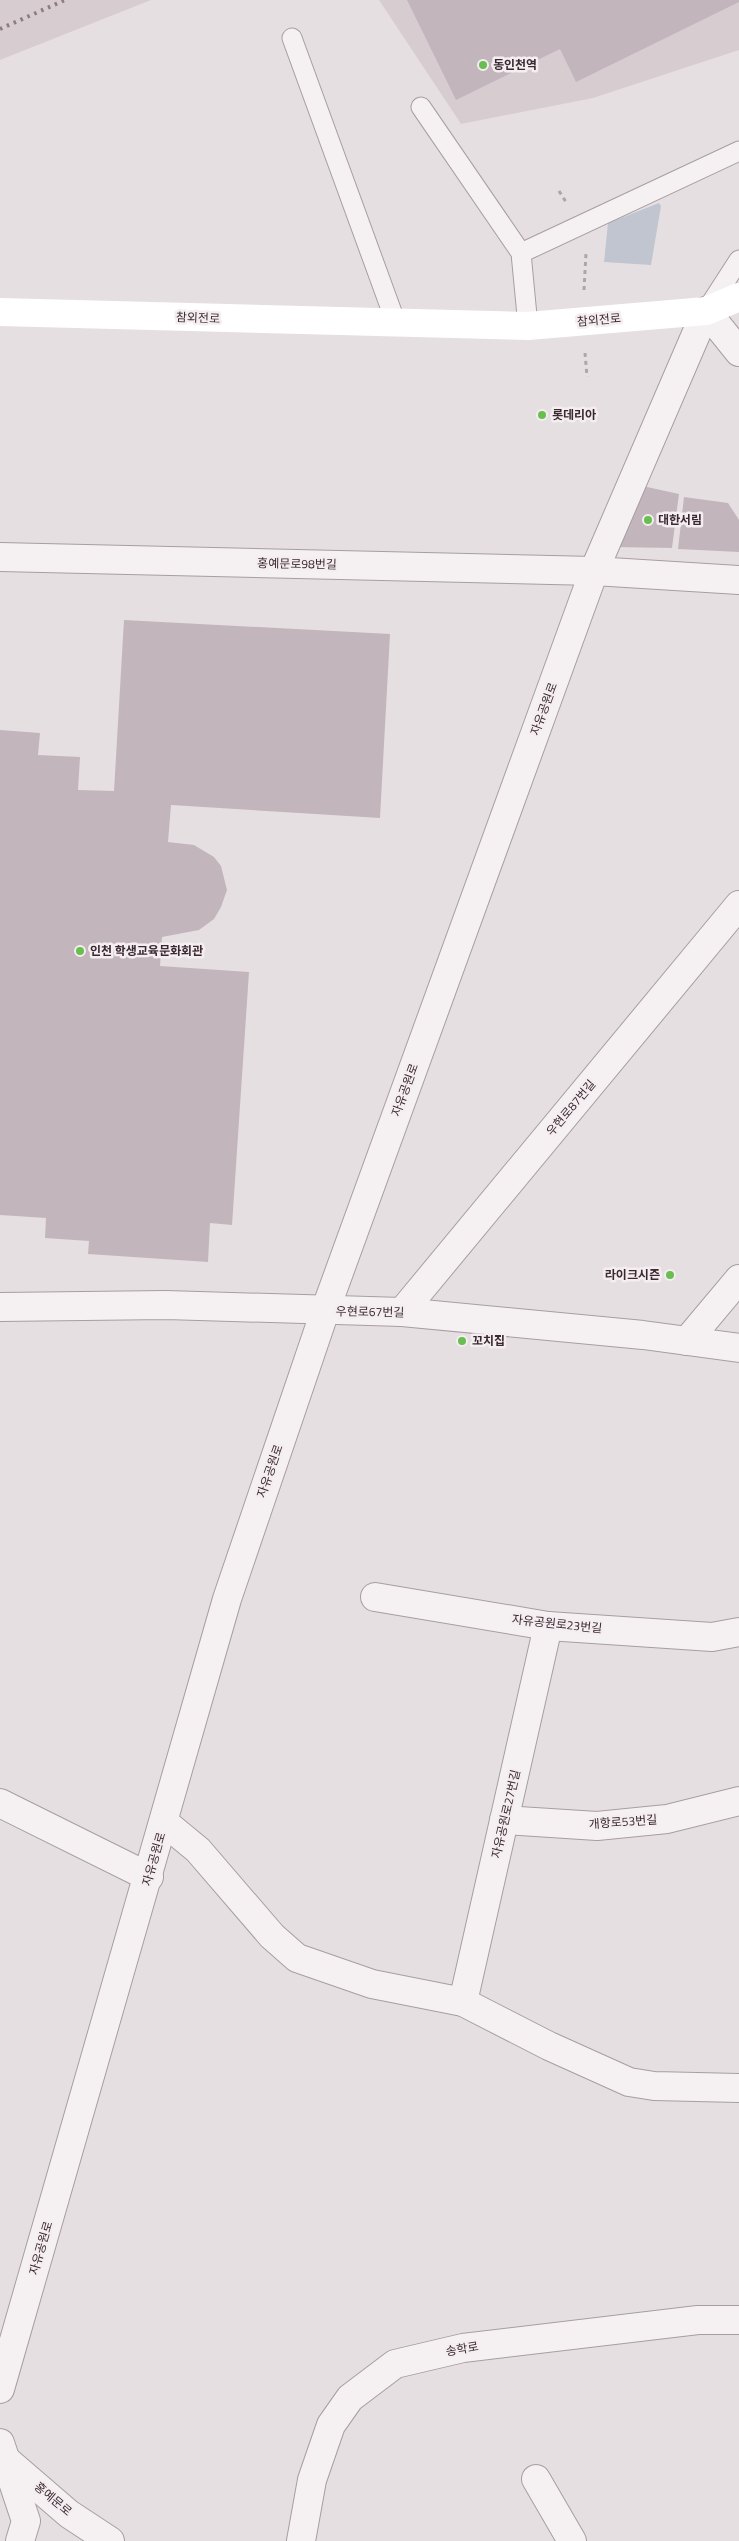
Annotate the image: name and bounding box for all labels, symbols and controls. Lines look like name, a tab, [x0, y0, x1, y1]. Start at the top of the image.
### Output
place label: 동인천역	[493, 55, 537, 74]
marker: 동인천역	[477, 59, 489, 71]
street label: 참외전로	[176, 307, 220, 328]
street label: 참외전로	[576, 308, 622, 331]
place label: 롯데리아	[552, 405, 596, 424]
marker: 롯데리아	[536, 409, 548, 421]
place label: 대한서림	[658, 510, 702, 529]
marker: 대한서림	[642, 514, 654, 526]
street label: 홍예문로98번길	[257, 553, 337, 574]
street label: 자유공원로	[525, 680, 562, 738]
place label: 인천 학생교육문화회관	[90, 941, 203, 960]
marker: 인천 학생교육문화회관	[74, 945, 86, 957]
street label: 자유공원로	[386, 1061, 423, 1119]
street label: 우현로87번길	[541, 1075, 600, 1140]
place label: 라이크시즌	[605, 1265, 660, 1284]
marker: 라이크시즌	[664, 1269, 676, 1281]
street label: 우현로67번길	[336, 1301, 404, 1322]
place label: 꼬치집	[472, 1331, 505, 1350]
marker: 꼬치집	[456, 1335, 468, 1347]
street label: 자유공원로	[252, 1442, 287, 1500]
street label: 자유공원로23번길	[511, 1609, 603, 1638]
street label: 자유공원로27번길	[486, 1768, 525, 1860]
street label: 개항로53번길	[588, 1810, 658, 1833]
street label: 자유공원로	[137, 1830, 170, 1888]
street label: 자유공원로	[24, 2219, 57, 2277]
street label: 송학로	[444, 2336, 480, 2361]
street label: 홍예문로	[30, 2477, 76, 2520]

